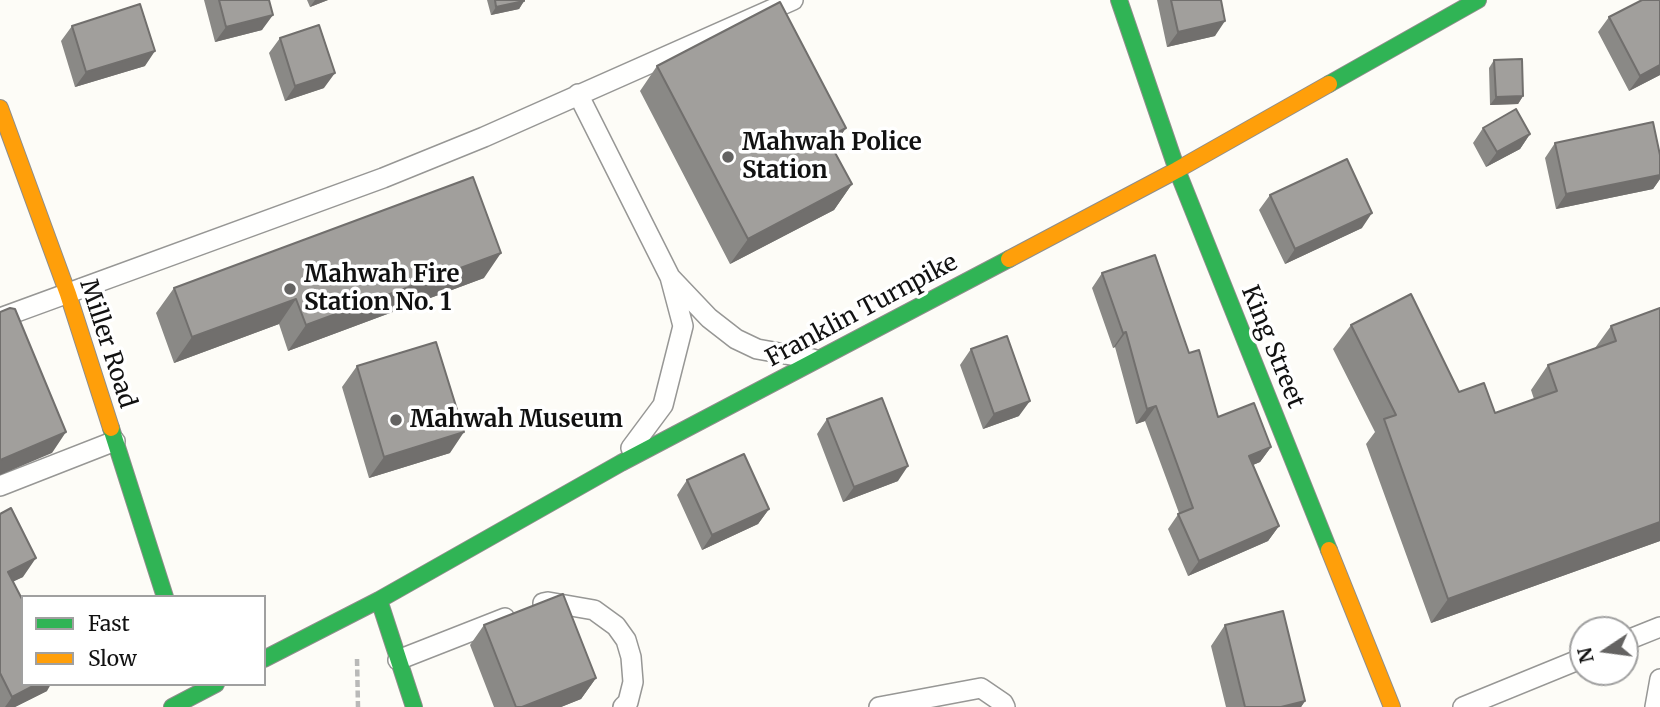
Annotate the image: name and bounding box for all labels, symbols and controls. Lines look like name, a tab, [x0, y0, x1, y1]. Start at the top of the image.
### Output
place label: Mahwah Police Station	[742, 129, 922, 185]
marker: Mahwah Police Station	[720, 149, 736, 165]
street label: Franklin Turnpike	[761, 248, 963, 374]
place label: Mahwah Fire Station No. 1	[304, 261, 460, 317]
street label: Miller Road	[73, 276, 141, 412]
marker: Mahwah Fire Station No. 1	[282, 281, 298, 297]
street label: King Street	[1234, 282, 1310, 412]
place label: Mahwah Museum	[410, 406, 623, 434]
marker: Mahwah Museum	[388, 412, 404, 428]
legend	[21, 595, 266, 686]
text: Fast	[88, 610, 130, 637]
north arrow	[1569, 616, 1639, 686]
text: Slow	[88, 645, 137, 672]
text: N	[1572, 645, 1599, 665]

